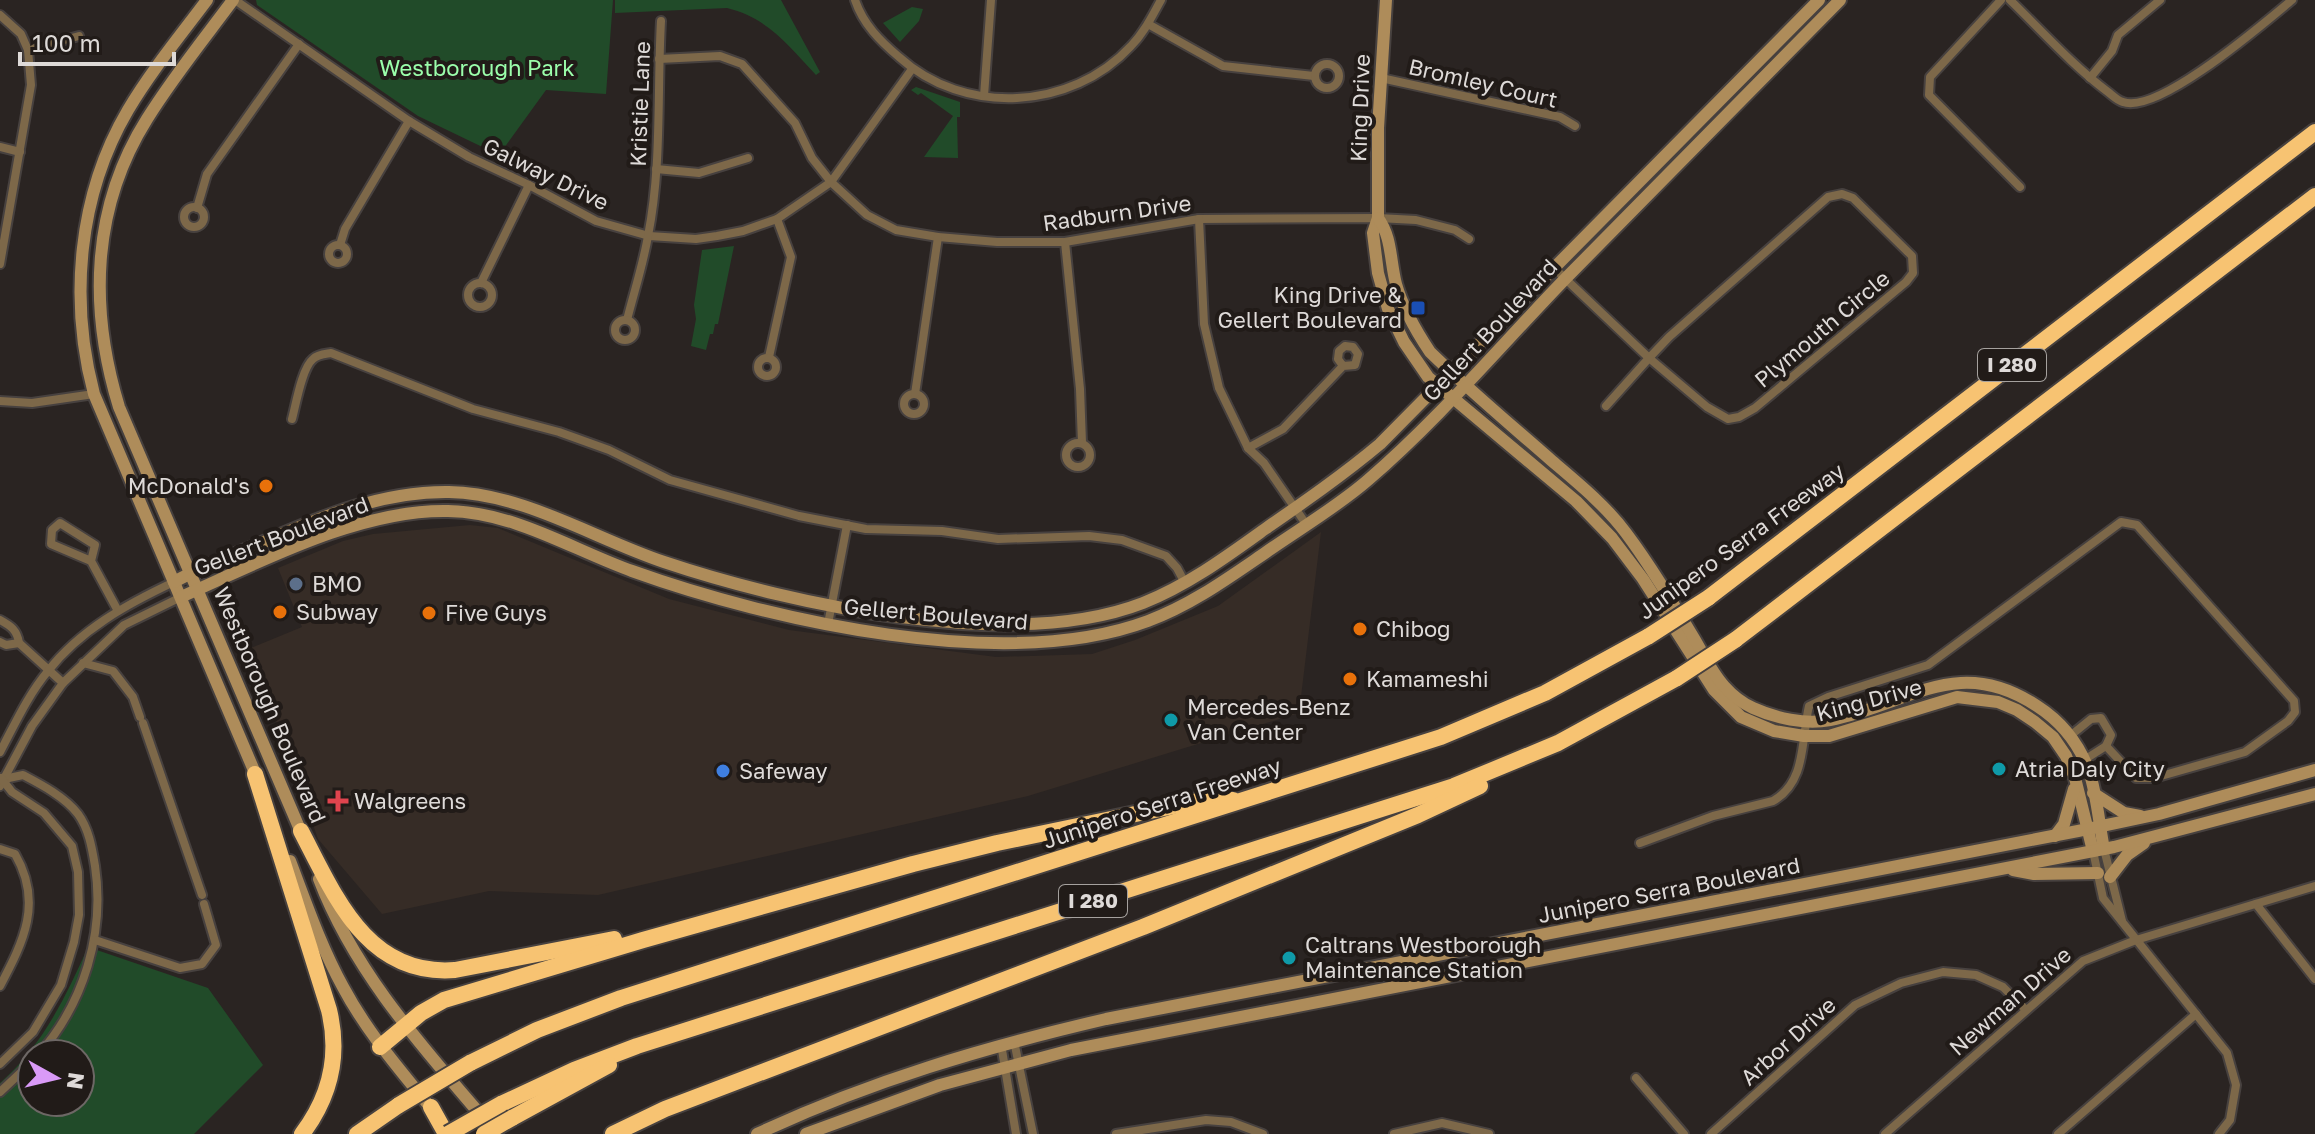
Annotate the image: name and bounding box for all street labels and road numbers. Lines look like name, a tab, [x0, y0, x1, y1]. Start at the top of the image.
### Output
street label: Kristie Lane	[624, 41, 655, 167]
street label: Bromley Court	[1406, 52, 1560, 113]
street label: King Drive	[1344, 53, 1375, 162]
street label: Galway Drive	[479, 132, 613, 216]
street label: Radburn Drive	[1041, 189, 1193, 236]
street label: Gellert Boulevard	[1417, 253, 1562, 406]
street label: Plymouth Circle	[1749, 264, 1895, 393]
road number: I 280	[1978, 349, 2046, 381]
street label: Junipero Serra Freeway	[1632, 457, 1849, 625]
street label: Gellert Boulevard	[190, 490, 372, 581]
street label: Westborough Boulevard	[208, 583, 333, 827]
street label: Gellert Boulevard	[843, 592, 1029, 635]
street label: King Drive	[1813, 672, 1925, 727]
street label: Junipero Serra Freeway	[1040, 751, 1284, 854]
street label: Junipero Serra Boulevard	[1536, 851, 1802, 928]
road number: I 280	[1059, 885, 1127, 917]
street label: Newman Drive	[1943, 940, 2076, 1061]
street label: Arbor Drive	[1735, 991, 1841, 1090]

